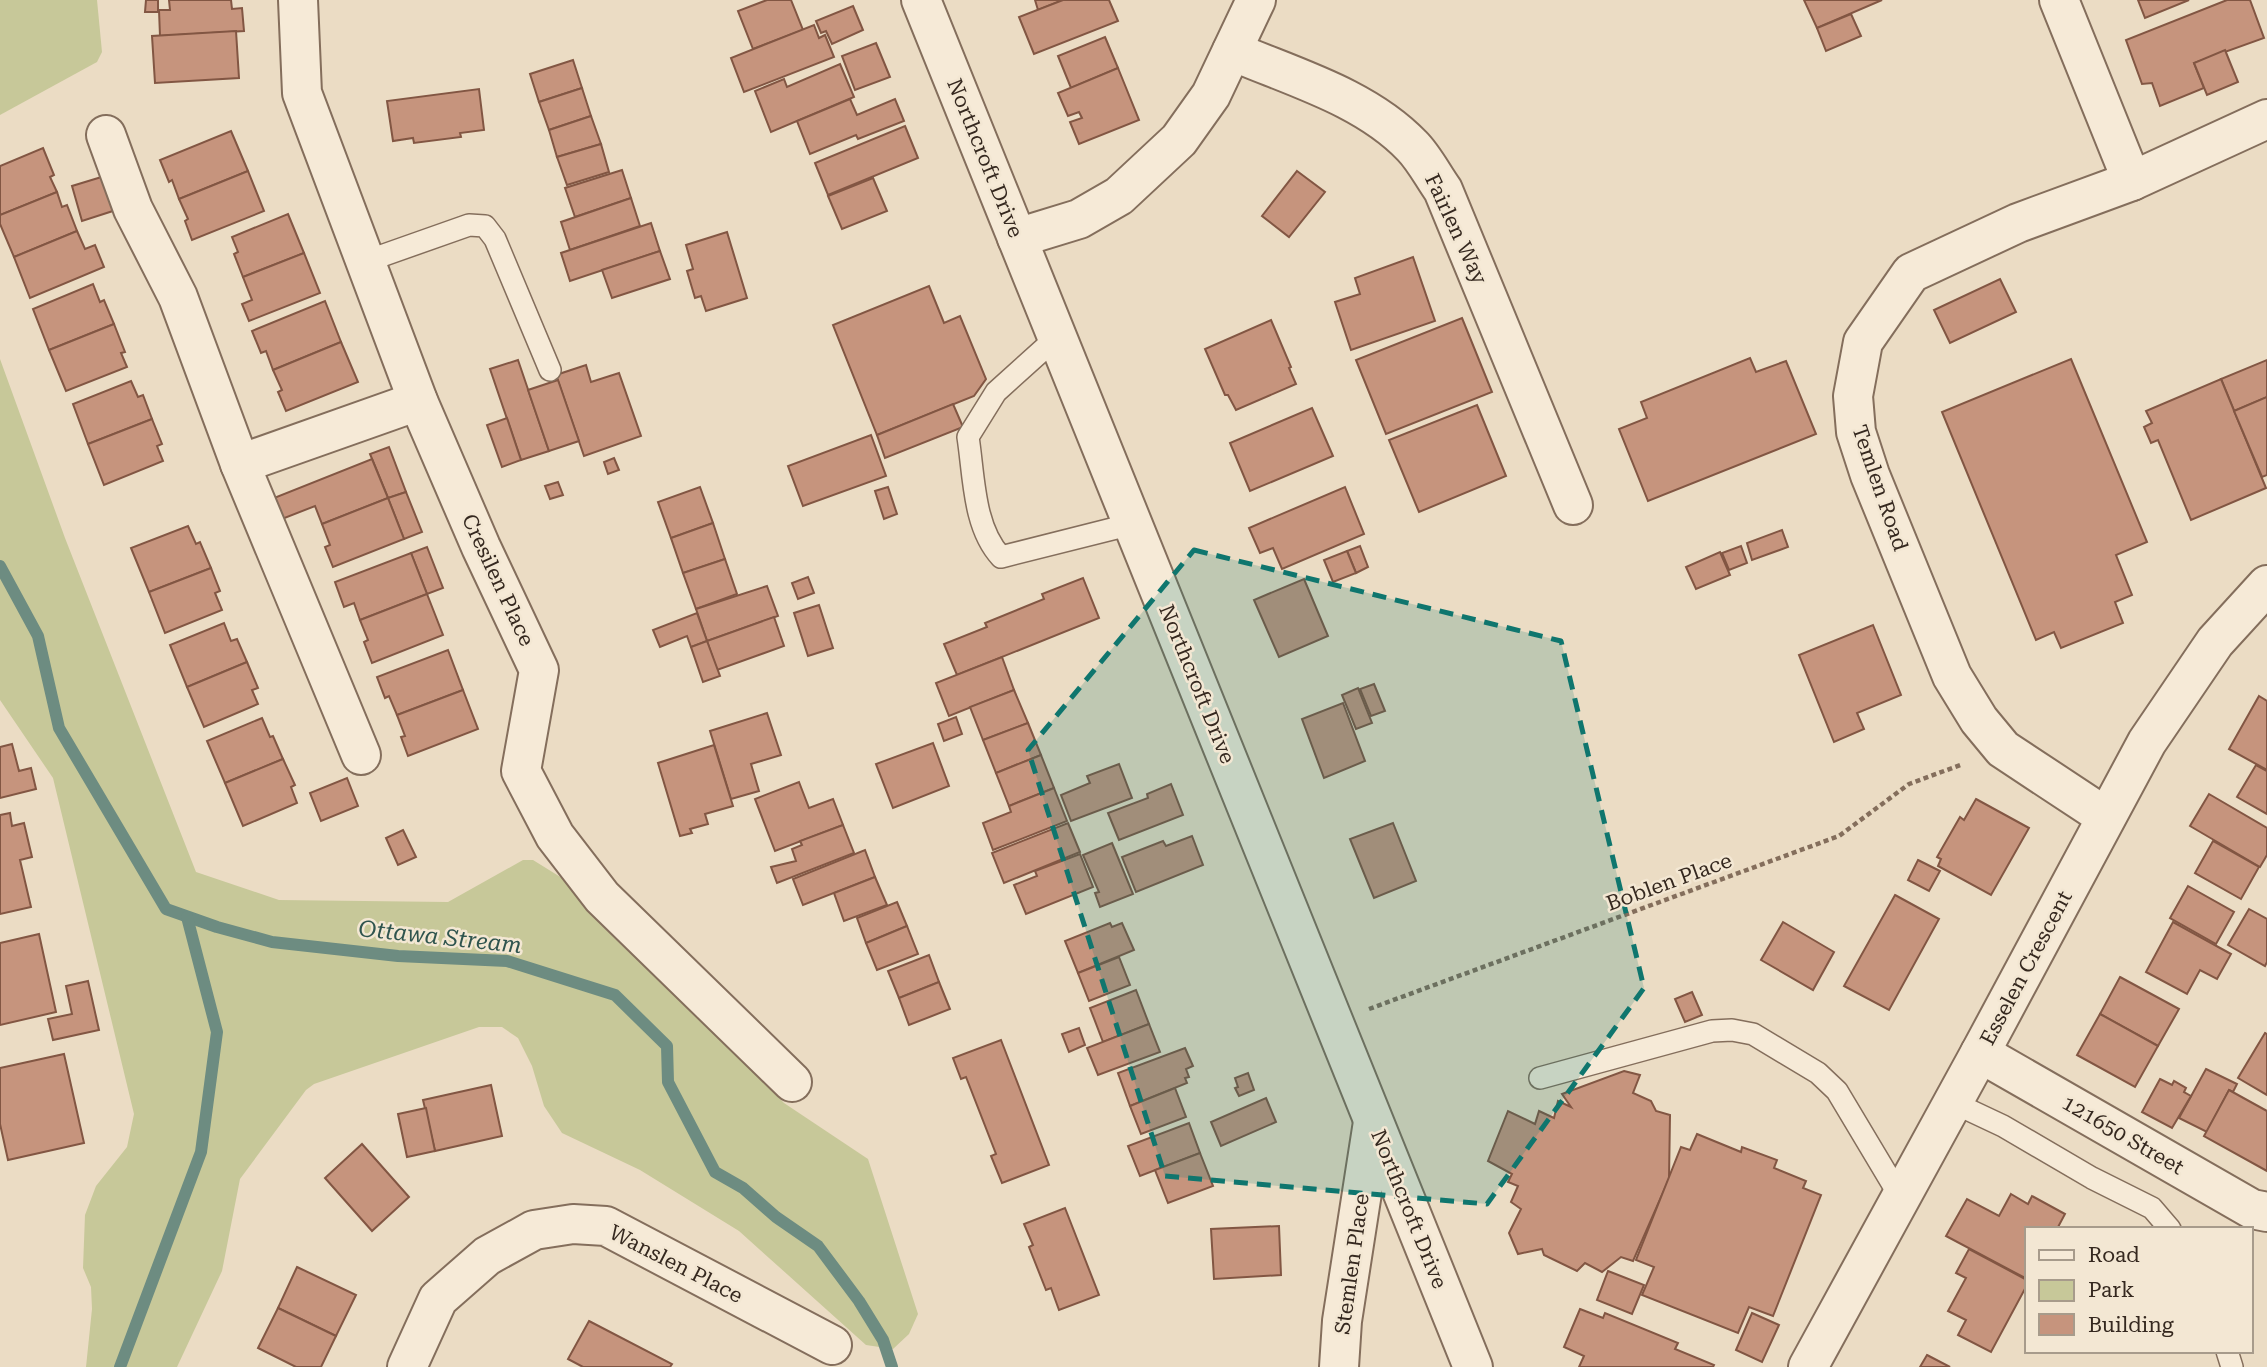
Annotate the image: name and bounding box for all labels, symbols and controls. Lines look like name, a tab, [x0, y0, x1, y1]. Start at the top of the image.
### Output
street label: Northcroft Drive	[942, 75, 1028, 241]
street label: Fairlen Way	[1420, 170, 1492, 288]
street label: Temlen Road	[1847, 422, 1913, 555]
street label: Cresilen Place	[457, 510, 539, 650]
street label: Northcroft Drive	[1154, 601, 1240, 767]
street label: Boblen Place	[1603, 848, 1735, 916]
street label: Esselen Crescent	[1975, 887, 2077, 1049]
water label: Ottawa Stream	[357, 915, 523, 959]
street label: 121650 Street	[2058, 1091, 2188, 1179]
street label: Northcroft Drive	[1366, 1126, 1452, 1292]
street label: Stemlen Place	[1330, 1192, 1374, 1336]
street label: Wanslen Place	[605, 1220, 747, 1308]
legend	[2025, 1227, 2253, 1353]
text: Road	[2088, 1243, 2140, 1267]
text: Park	[2088, 1278, 2134, 1302]
text: Building	[2088, 1313, 2174, 1337]

